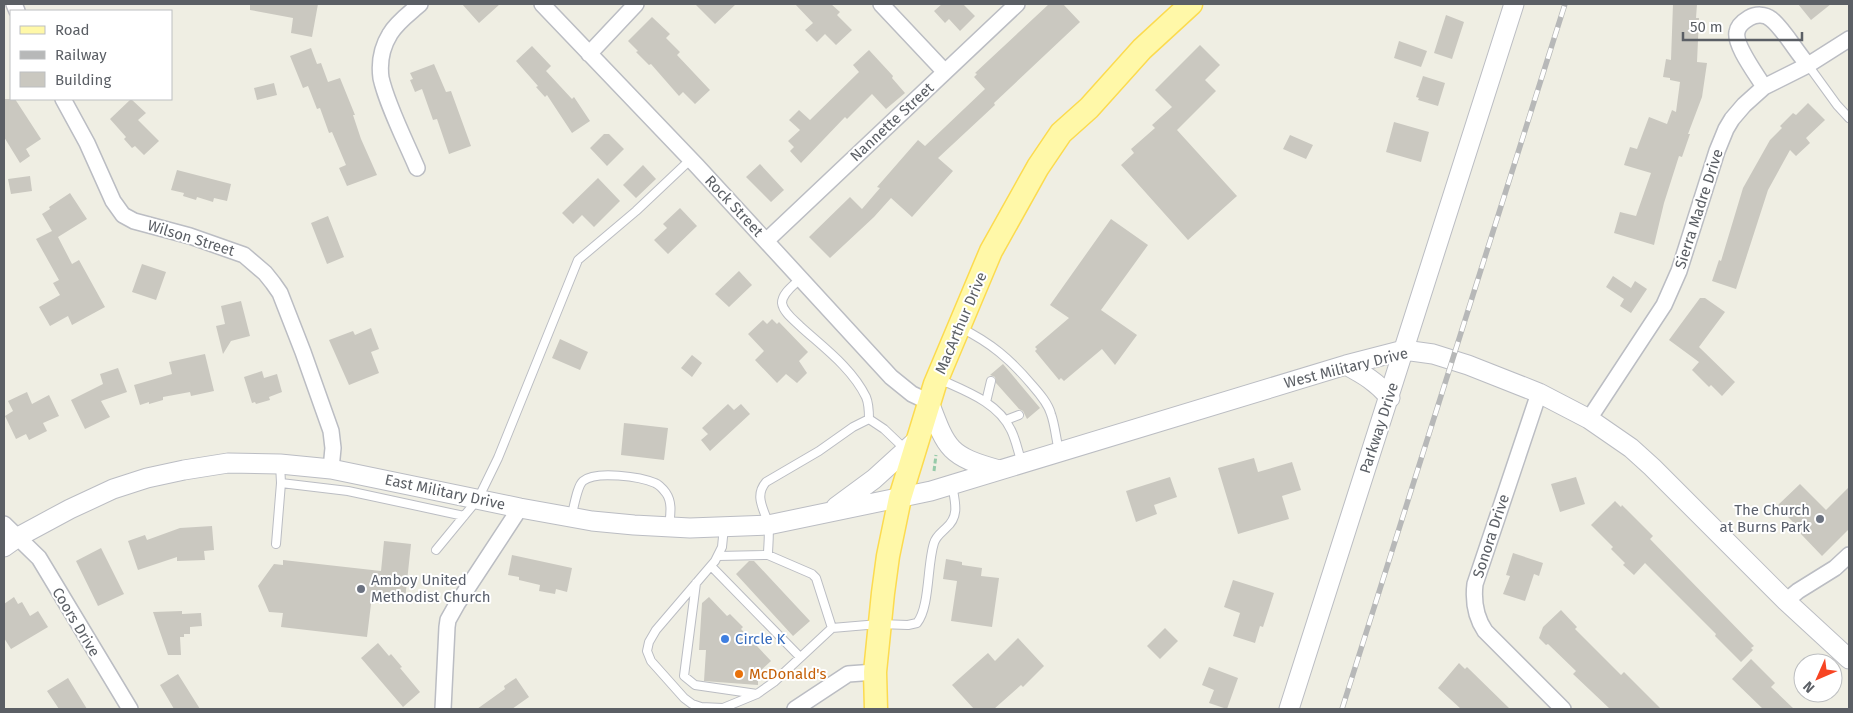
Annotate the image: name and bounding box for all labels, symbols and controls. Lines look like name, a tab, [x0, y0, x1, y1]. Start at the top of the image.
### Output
legend	[10, 10, 172, 100]
scale bar	[1683, 10, 1802, 42]
text: 50 m	[1690, 18, 1723, 36]
text: Road	[55, 21, 90, 39]
text: Railway	[55, 46, 107, 64]
text: Building	[55, 71, 111, 89]
street label: Nannette Street	[847, 78, 938, 165]
street label: Sierra Madre Drive	[1671, 147, 1727, 271]
street label: Rock Street	[701, 172, 767, 241]
street label: Wilson Street	[145, 216, 237, 260]
street label: MacArthur Drive	[931, 269, 991, 377]
street label: West Military Drive	[1282, 344, 1410, 392]
street label: Parkway Drive	[1356, 380, 1402, 476]
street label: East Military Drive	[383, 470, 507, 514]
street label: Sonora Drive	[1469, 492, 1513, 580]
place label: The Church at Burns Park	[1720, 501, 1810, 536]
marker: The Church at Burns Park	[1814, 513, 1826, 525]
place label: Amboy United Methodist Church	[371, 571, 490, 606]
marker: Amboy United Methodist Church	[355, 583, 367, 595]
street label: Coors Drive	[48, 584, 104, 660]
place label: Circle K	[735, 630, 786, 648]
marker: Circle K	[719, 633, 731, 645]
north arrow	[1793, 653, 1843, 703]
place label: McDonald's	[749, 665, 827, 683]
marker: McDonald's	[733, 668, 745, 680]
text: N	[1800, 678, 1818, 696]

